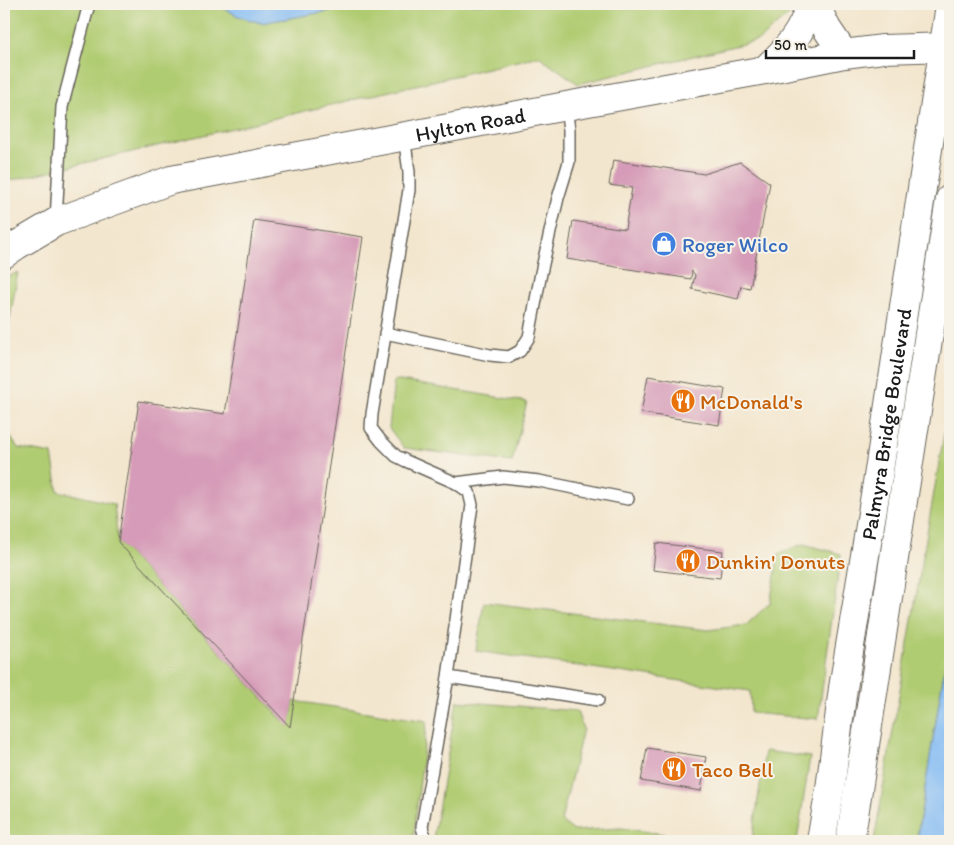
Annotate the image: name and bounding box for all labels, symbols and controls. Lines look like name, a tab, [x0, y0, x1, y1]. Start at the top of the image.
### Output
scale bar	[766, 28, 914, 60]
text: 50 m	[774, 36, 807, 54]
street label: Hylton Road	[413, 101, 527, 146]
shop icon: Roger Wilco	[651, 231, 677, 257]
place label: Roger Wilco	[682, 232, 789, 257]
street label: Palmyra Bridge Boulevard	[855, 307, 916, 542]
restaurant icon: McDonald's	[670, 388, 696, 414]
place label: McDonald's	[700, 389, 803, 414]
restaurant icon: Dunkin' Donuts	[675, 548, 701, 574]
place label: Dunkin' Donuts	[706, 549, 845, 574]
restaurant icon: Taco Bell	[661, 756, 687, 782]
place label: Taco Bell	[692, 757, 773, 782]

